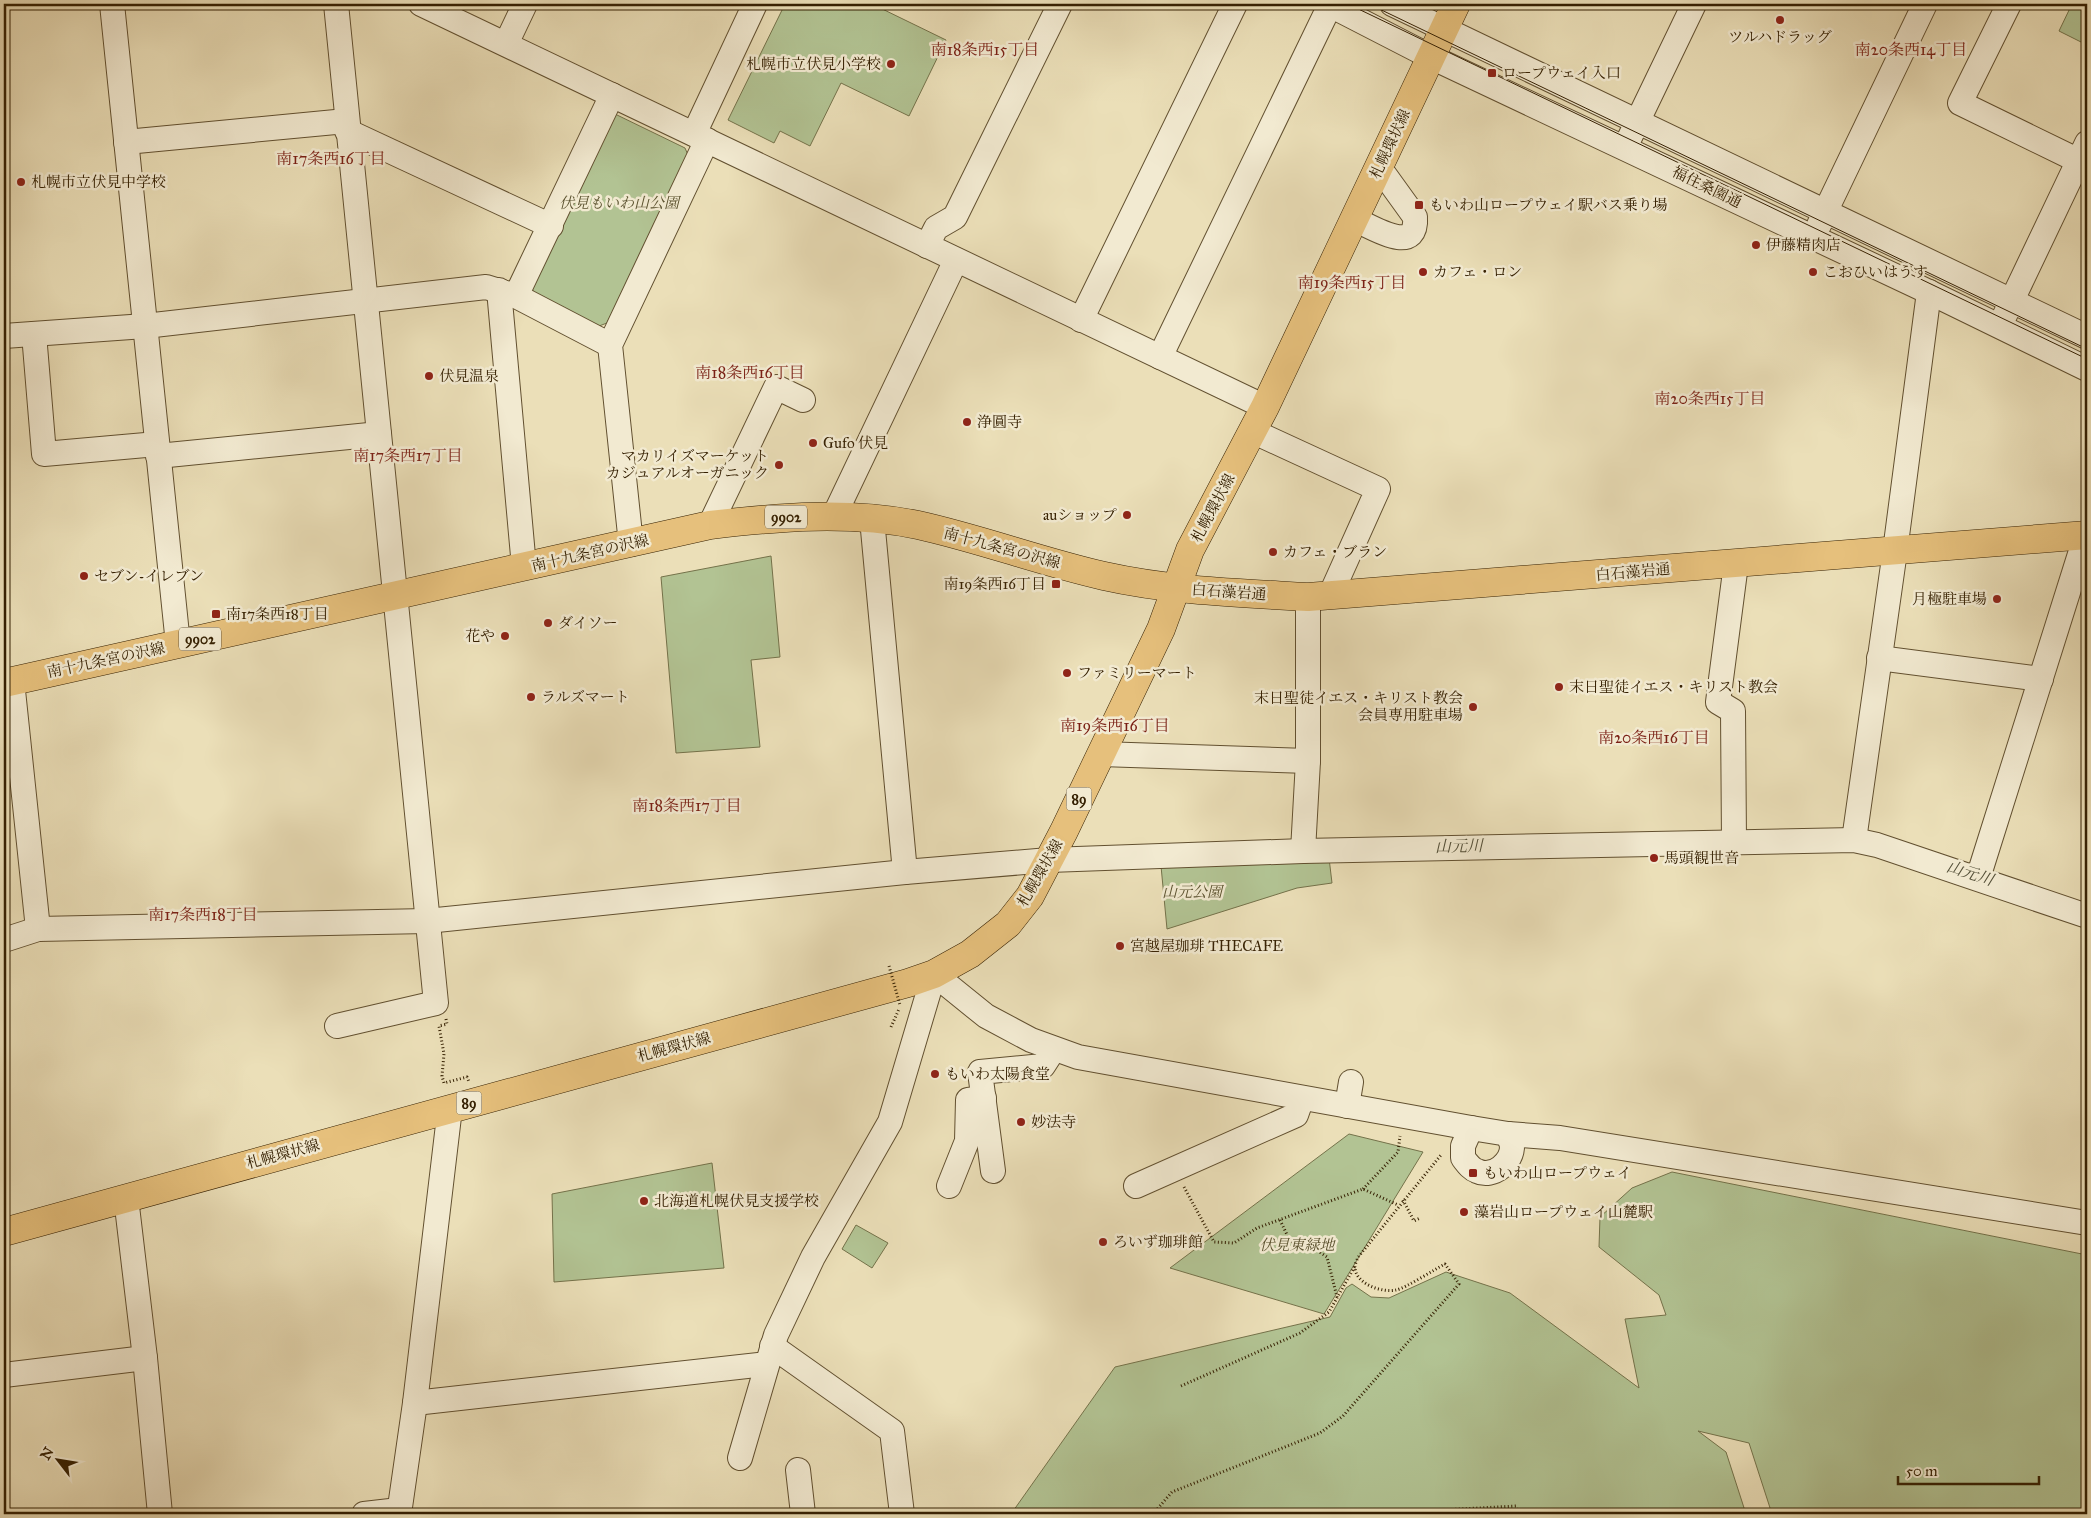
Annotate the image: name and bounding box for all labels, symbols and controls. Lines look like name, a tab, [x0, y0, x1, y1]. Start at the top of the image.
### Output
marker: ツルハドラッグ	[1774, 14, 1786, 26]
place label: ツルハドラッグ	[1728, 28, 1832, 46]
district label: 南18条西15丁目	[931, 40, 1039, 59]
district label: 南20条西14丁目	[1855, 40, 1967, 59]
place label: 札幌市立伏見小学校	[746, 55, 881, 73]
marker: 札幌市立伏見小学校	[885, 58, 897, 70]
place label: ロープウェイ入口	[1502, 64, 1621, 82]
marker: ロープウェイ入口	[1486, 67, 1498, 79]
street label: 札幌環状線	[1366, 106, 1414, 182]
district label: 南17条西16丁目	[276, 149, 386, 168]
street label: 福住桑園通	[1669, 162, 1745, 212]
place label: 札幌市立伏見中学校	[31, 173, 166, 191]
marker: 札幌市立伏見中学校	[15, 176, 27, 188]
park label: 伏見もいわ山公園	[559, 194, 682, 212]
place label: もいわ山ロープウェイ駅バス乗り場	[1429, 196, 1668, 214]
marker: もいわ山ロープウェイ駅バス乗り場	[1413, 199, 1425, 211]
place label: 伊藤精肉店	[1766, 236, 1841, 254]
marker: 伊藤精肉店	[1750, 239, 1762, 251]
place label: カフェ・ロン	[1433, 263, 1522, 281]
place label: こおひいはうす	[1823, 263, 1928, 281]
marker: カフェ・ロン	[1417, 266, 1429, 278]
marker: こおひいはうす	[1807, 266, 1819, 278]
district label: 南19条西15丁目	[1298, 273, 1406, 292]
district label: 南18条西16丁目	[695, 363, 805, 382]
place label: 伏見温泉	[439, 367, 499, 385]
marker: 伏見温泉	[423, 370, 435, 382]
district label: 南20条西15丁目	[1655, 389, 1765, 408]
place label: 浄圓寺	[977, 413, 1022, 431]
marker: 浄圓寺	[961, 416, 973, 428]
place label: Gufo 伏見	[823, 434, 888, 452]
marker: Gufo 伏見	[807, 437, 819, 449]
district label: 南17条西17丁目	[353, 446, 463, 465]
place label: マカリイズマーケット カジュアルオーガニック	[606, 447, 769, 482]
marker: マカリイズマーケット カジュアルオーガニック	[773, 459, 785, 471]
street label: 札幌環状線	[1187, 471, 1239, 545]
road number: 9902	[765, 506, 807, 528]
place label: auショップ	[1043, 506, 1117, 524]
marker: auショップ	[1121, 509, 1133, 521]
street label: 南十九条宮の沢線	[942, 524, 1062, 572]
street label: 南十九条宮の沢線	[530, 531, 650, 575]
place label: カフェ・ブラン	[1283, 543, 1387, 561]
marker: カフェ・ブラン	[1267, 546, 1279, 558]
street label: 白石藻岩通	[1595, 560, 1671, 584]
place label: セブン-イレブン	[94, 567, 204, 585]
marker: セブン-イレブン	[78, 570, 90, 582]
place label: 南19条西16丁目	[944, 575, 1046, 593]
marker: 南19条西16丁目	[1050, 578, 1062, 590]
street label: 白石藻岩通	[1191, 580, 1267, 604]
place label: 月極駐車場	[1912, 590, 1987, 608]
marker: 月極駐車場	[1991, 593, 2003, 605]
place label: 南17条西18丁目	[226, 605, 329, 623]
marker: 南17条西18丁目	[210, 608, 222, 620]
place label: ダイソー	[558, 614, 618, 632]
marker: ダイソー	[542, 617, 554, 629]
place label: 花や	[465, 627, 495, 645]
road number: 9902	[179, 628, 221, 650]
marker: 花や	[499, 630, 511, 642]
street label: 南十九条宮の沢線	[45, 639, 167, 681]
place label: ファミリーマート	[1077, 664, 1197, 682]
marker: ファミリーマート	[1061, 667, 1073, 679]
place label: 末日聖徒イエス・キリスト教会	[1569, 678, 1778, 696]
marker: 末日聖徒イエス・キリスト教会	[1553, 681, 1565, 693]
place label: ラルズマート	[541, 688, 630, 706]
place label: 末日聖徒イエス・キリスト教会 会員専用駐車場	[1254, 689, 1463, 724]
marker: ラルズマート	[525, 691, 537, 703]
marker: 末日聖徒イエス・キリスト教会 会員専用駐車場	[1467, 701, 1479, 713]
district label: 南19条西16丁目	[1060, 716, 1170, 735]
district label: 南20条西16丁目	[1598, 728, 1710, 747]
road number: 89	[1066, 788, 1092, 811]
district label: 南18条西17丁目	[632, 796, 742, 815]
street label: 札幌環状線	[1013, 836, 1067, 910]
water label: 山元川	[1435, 836, 1485, 856]
place label: 馬頭観世音	[1664, 849, 1739, 867]
marker: 馬頭観世音	[1648, 852, 1660, 864]
water label: 山元川	[1944, 857, 1998, 890]
park label: 山元公園	[1162, 883, 1225, 901]
district label: 南17条西18丁目	[148, 905, 258, 924]
place label: 宮越屋珈琲 THECAFE	[1130, 937, 1283, 955]
marker: 宮越屋珈琲 THECAFE	[1114, 940, 1126, 952]
street label: 札幌環状線	[635, 1029, 713, 1065]
place label: もいわ太陽食堂	[945, 1065, 1050, 1083]
marker: もいわ太陽食堂	[929, 1068, 941, 1080]
road number: 89	[456, 1092, 482, 1114]
place label: 妙法寺	[1031, 1113, 1076, 1131]
marker: 妙法寺	[1015, 1116, 1027, 1128]
street label: 札幌環状線	[244, 1136, 322, 1172]
place label: もいわ山ロープウェイ	[1483, 1164, 1632, 1182]
marker: もいわ山ロープウェイ	[1467, 1167, 1479, 1179]
place label: 北海道札幌伏見支援学校	[654, 1192, 819, 1210]
marker: 北海道札幌伏見支援学校	[638, 1195, 650, 1207]
place label: 藻岩山ロープウェイ山麓駅	[1474, 1203, 1653, 1221]
marker: 藻岩山ロープウェイ山麓駅	[1458, 1206, 1470, 1218]
place label: ろいず珈琲館	[1113, 1233, 1203, 1251]
marker: ろいず珈琲館	[1097, 1236, 1109, 1248]
park label: 伏見東緑地	[1259, 1236, 1336, 1254]
north arrow	[32, 1436, 82, 1486]
text: N	[37, 1444, 58, 1463]
scale bar	[1898, 1453, 2040, 1485]
text: 50 m	[1906, 1462, 1938, 1480]

